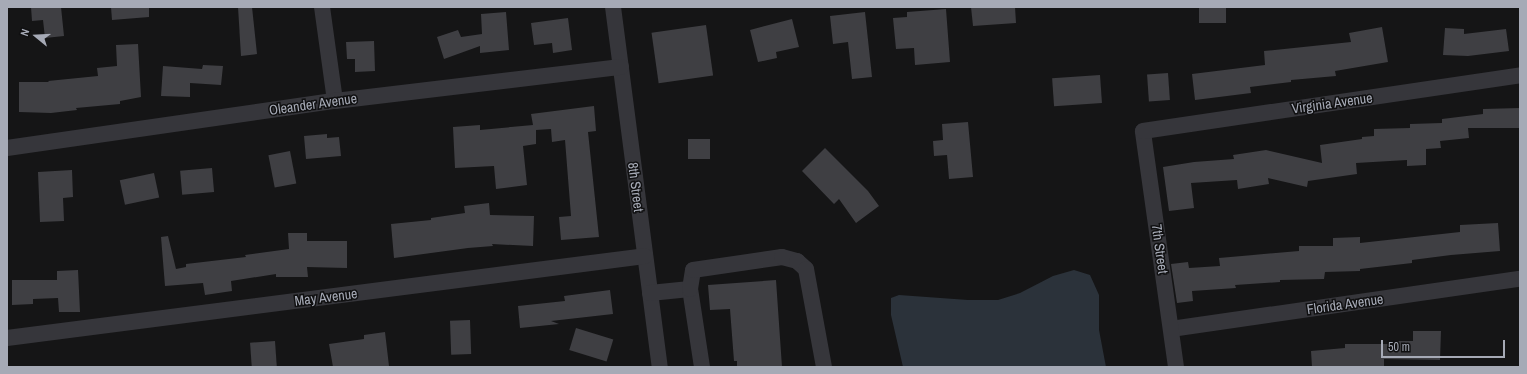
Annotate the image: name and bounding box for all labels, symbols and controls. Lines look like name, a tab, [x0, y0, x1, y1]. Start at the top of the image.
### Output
north arrow	[16, 16, 56, 56]
text: N	[17, 27, 32, 38]
street label: Oleander Avenue	[268, 89, 358, 119]
street label: Virginia Avenue	[1290, 89, 1374, 117]
street label: 8th Street	[625, 161, 647, 213]
street label: 7th Street	[1148, 223, 1172, 275]
street label: May Avenue	[293, 285, 359, 309]
street label: Florida Avenue	[1305, 290, 1385, 318]
scale bar	[1383, 332, 1507, 358]
text: 50 m	[1388, 339, 1410, 355]

